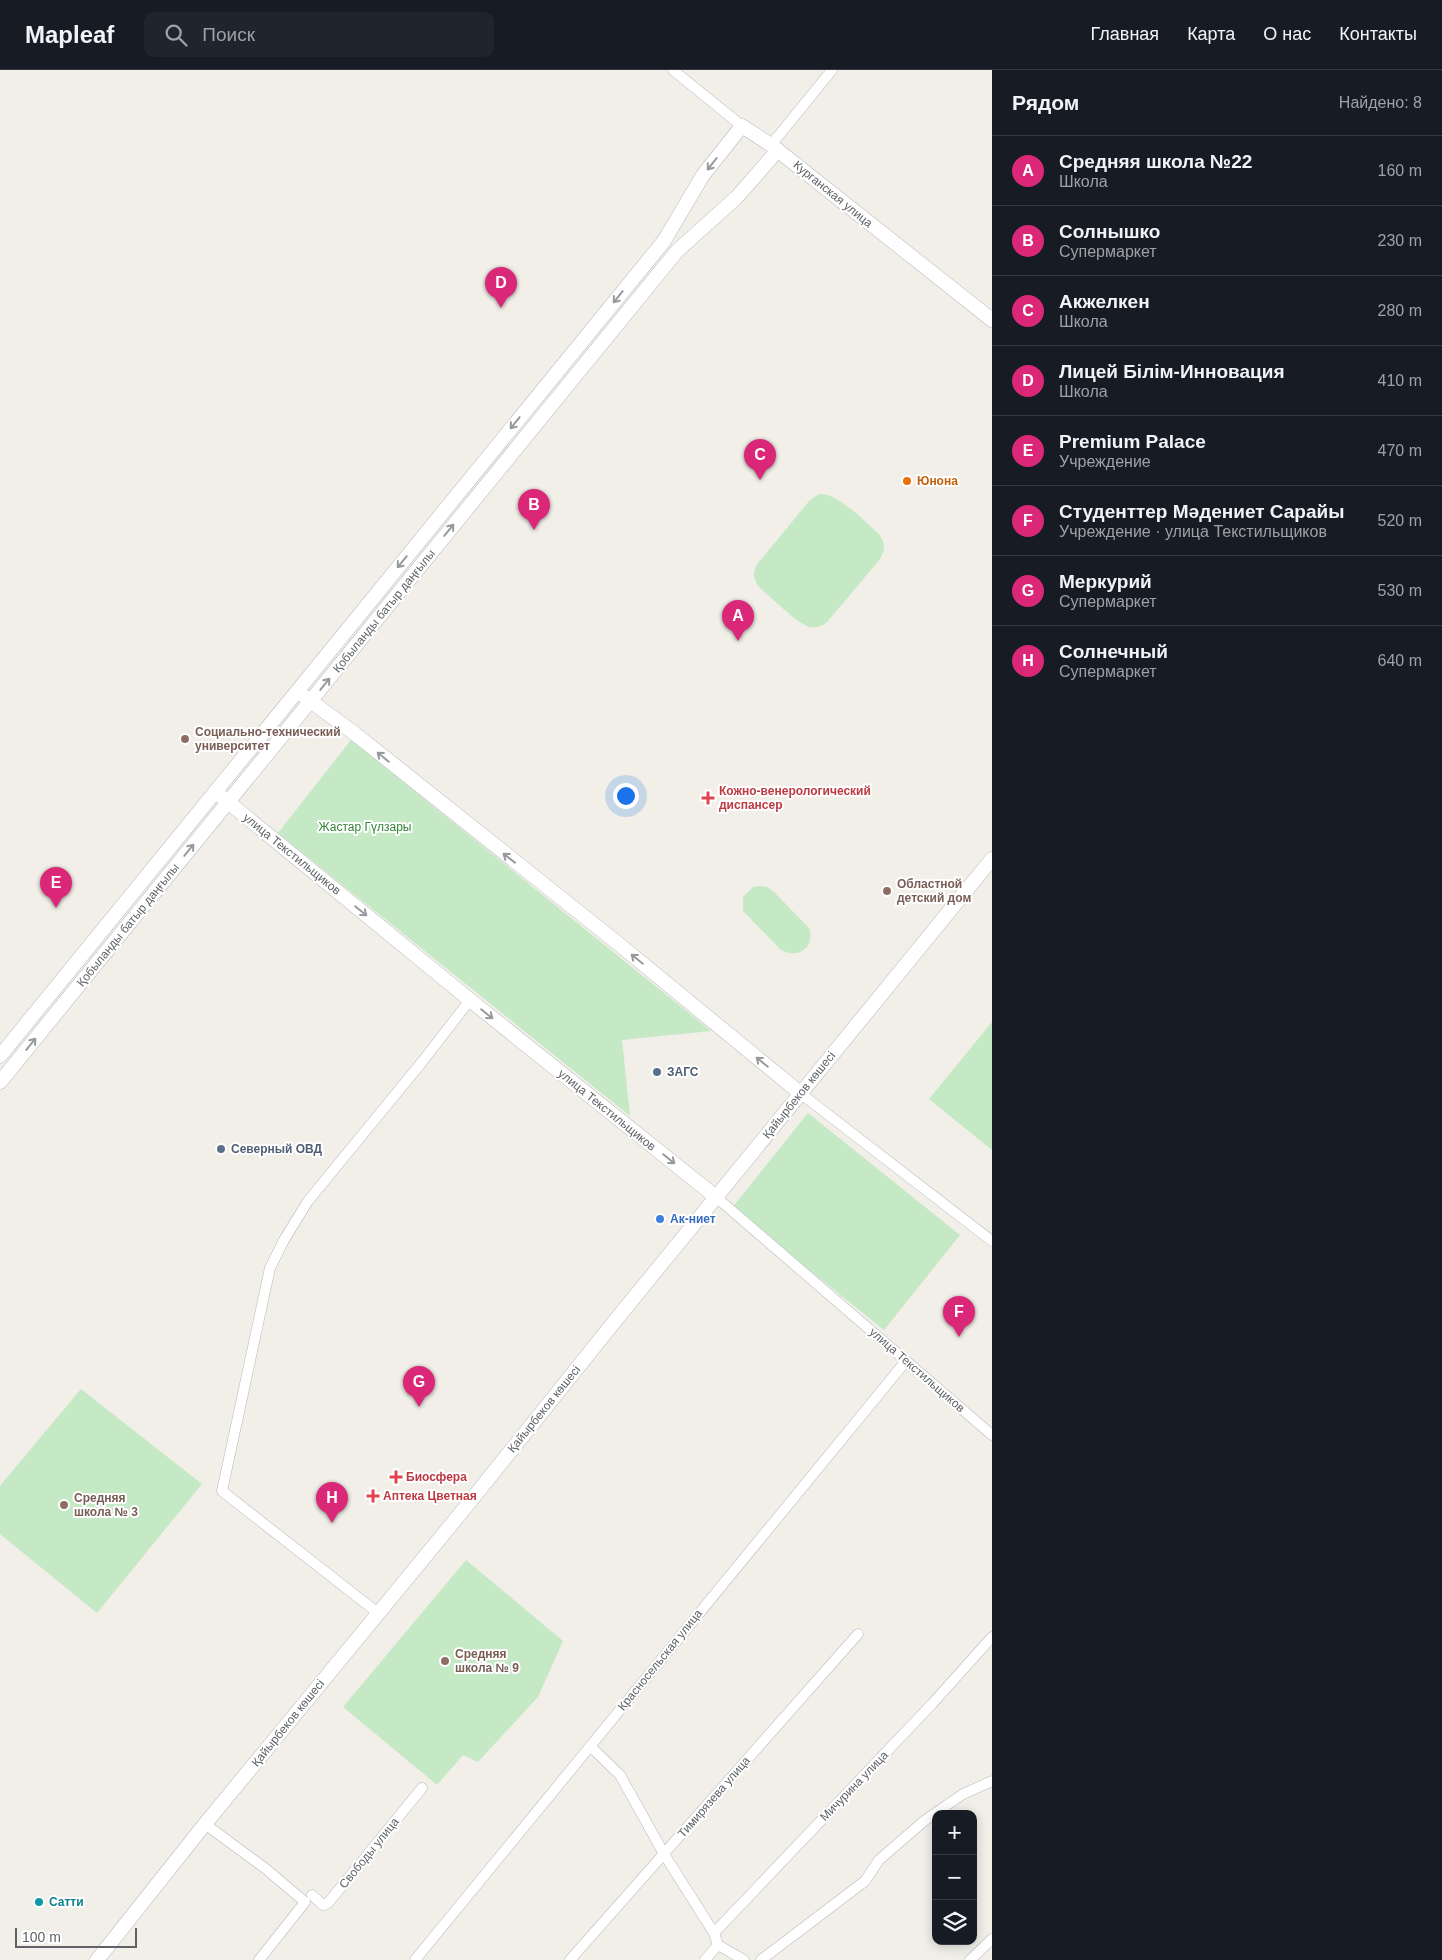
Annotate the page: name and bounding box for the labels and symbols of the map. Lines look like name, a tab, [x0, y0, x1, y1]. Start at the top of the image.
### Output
one-way arrow	[706, 157, 717, 170]
street label: Курганская улица	[791, 158, 876, 230]
pin: D	[485, 267, 517, 308]
one-way arrow	[613, 290, 624, 303]
one-way arrow	[510, 416, 521, 429]
pin: C	[744, 439, 776, 480]
place label: Юнона	[917, 474, 958, 488]
marker: Юнона	[901, 475, 913, 487]
pin: B	[518, 489, 550, 530]
one-way arrow	[444, 524, 455, 537]
street label: Қобыланды батыр даңғылы	[330, 547, 438, 675]
one-way arrow	[396, 556, 408, 569]
pin: A	[722, 600, 754, 641]
one-way arrow	[320, 678, 331, 691]
place label: Социально-технический университет	[195, 725, 341, 753]
marker: Социально-технический университет	[179, 733, 191, 745]
one-way arrow	[376, 751, 389, 762]
your location	[613, 783, 639, 809]
place label: Кожно-венерологический диспансер	[719, 784, 871, 812]
marker: Кожно-венерологический диспансер	[701, 791, 715, 805]
street label: улица Текстильщиков	[240, 810, 344, 898]
park label: Жастар Гүлзары	[319, 820, 411, 834]
one-way arrow	[183, 844, 194, 857]
one-way arrow	[503, 853, 516, 864]
street label: Қобыланды батыр даңғылы	[74, 861, 182, 989]
pin: E	[40, 867, 72, 908]
place label: Областной детский дом	[897, 877, 971, 905]
marker: Областной детский дом	[881, 885, 893, 897]
one-way arrow	[355, 905, 368, 916]
one-way arrow	[630, 954, 643, 965]
one-way arrow	[480, 1008, 493, 1019]
one-way arrow	[25, 1038, 36, 1051]
street label: Қайырбеков көшесі	[760, 1049, 838, 1141]
one-way arrow	[756, 1057, 769, 1068]
place label: ЗАГС	[667, 1065, 699, 1079]
street label: улица Текстильщиков	[555, 1066, 659, 1154]
marker: ЗАГС	[651, 1066, 663, 1078]
place label: Северный ОВД	[231, 1142, 323, 1156]
marker: Северный ОВД	[215, 1143, 227, 1155]
one-way arrow	[662, 1154, 675, 1165]
place label: Ак-ниет	[670, 1212, 716, 1226]
marker: Ак-ниет	[654, 1213, 666, 1225]
pin: F	[943, 1296, 975, 1337]
street label: улица Текстильщиков	[867, 1325, 967, 1415]
street label: Қайырбеков көшесі	[505, 1363, 583, 1455]
pin: G	[403, 1366, 435, 1407]
place label: Биосфера	[406, 1470, 467, 1484]
marker: Биосфера	[390, 1471, 402, 1483]
pin: H	[316, 1482, 348, 1523]
place label: Аптека Цветная	[383, 1489, 477, 1503]
marker: Аптека Цветная	[367, 1490, 379, 1502]
place label: Средняя школа № 3	[74, 1491, 138, 1519]
marker: Средняя школа № 3	[58, 1499, 70, 1511]
street label: Красносельская улица	[615, 1606, 705, 1713]
place label: Средняя школа № 9	[455, 1647, 519, 1675]
marker: Средняя школа № 9	[439, 1655, 451, 1667]
street label: Қайырбеков көшесі	[249, 1677, 327, 1769]
street label: Мичурина улица	[817, 1748, 891, 1824]
street label: Тимирязева улица	[675, 1753, 753, 1840]
street label: Свободы улица	[336, 1815, 402, 1891]
place label: Сатти	[49, 1895, 84, 1909]
marker: Сатти	[33, 1896, 45, 1908]
scale bar	[15, 1925, 138, 1948]

